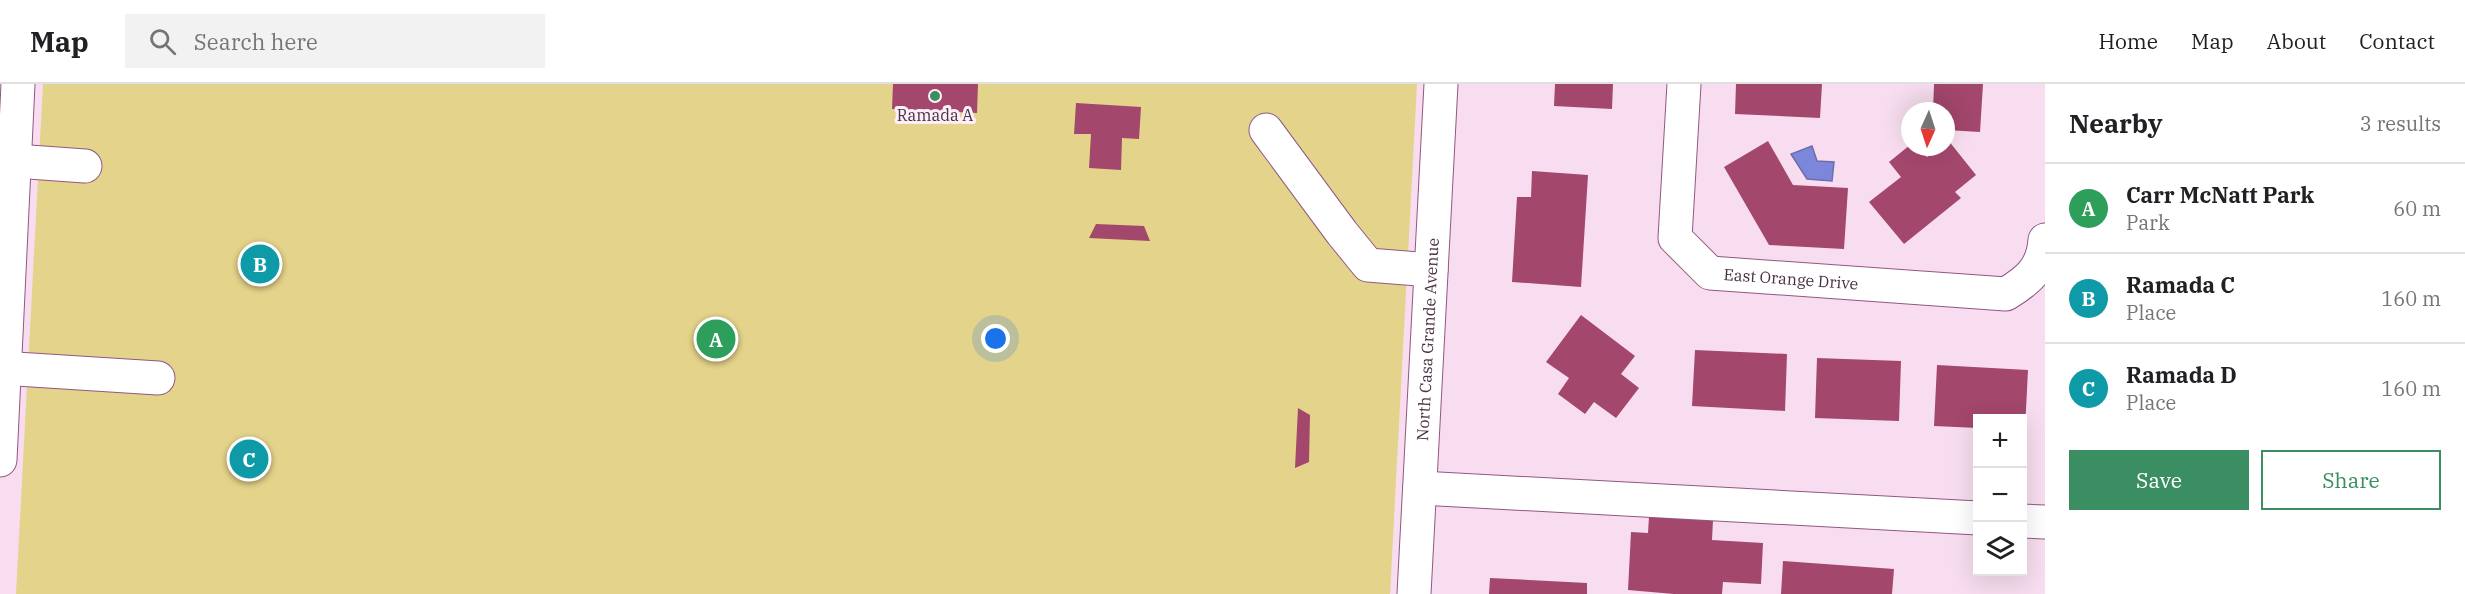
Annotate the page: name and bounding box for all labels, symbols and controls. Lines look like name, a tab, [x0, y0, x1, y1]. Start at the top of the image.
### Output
search box	[125, 14, 545, 68]
text: Map	[30, 23, 89, 60]
icon: search	[146, 25, 179, 58]
text: Search here	[194, 27, 318, 56]
text: Home	[2098, 27, 2158, 55]
text: Map	[2191, 27, 2234, 55]
text: About	[2267, 27, 2326, 55]
text: Contact	[2359, 27, 2435, 55]
marker: Ramada A	[928, 89, 942, 103]
north arrow	[1901, 102, 1955, 156]
place label: Ramada A	[897, 105, 973, 125]
text: Nearby	[2069, 106, 2163, 140]
text: 3 results	[2360, 110, 2441, 137]
text: Carr McNatt Park	[2126, 180, 2314, 209]
text: A	[2082, 195, 2095, 222]
text: 60 m	[2393, 195, 2441, 222]
text: Park	[2126, 209, 2170, 236]
street label: North Casa Grande Avenue	[1412, 237, 1443, 441]
pin: B	[240, 242, 280, 286]
street label: East Orange Drive	[1723, 264, 1859, 293]
text: Ramada C	[2126, 270, 2235, 299]
text: B	[2081, 285, 2096, 312]
text: 160 m	[2381, 285, 2441, 312]
text: Place	[2126, 299, 2176, 326]
pin: A	[696, 316, 736, 362]
your location	[981, 324, 1010, 353]
text: Ramada D	[2126, 360, 2237, 389]
text: C	[2082, 375, 2095, 402]
text: 160 m	[2381, 375, 2441, 402]
text: Place	[2126, 389, 2176, 416]
map controls	[1973, 414, 2027, 576]
button: +	[1973, 414, 2027, 468]
pin: C	[230, 436, 268, 482]
button: Save	[2069, 450, 2249, 510]
button: Share	[2261, 450, 2441, 510]
button: −	[1973, 468, 2027, 522]
button: layers	[1973, 522, 2027, 576]

